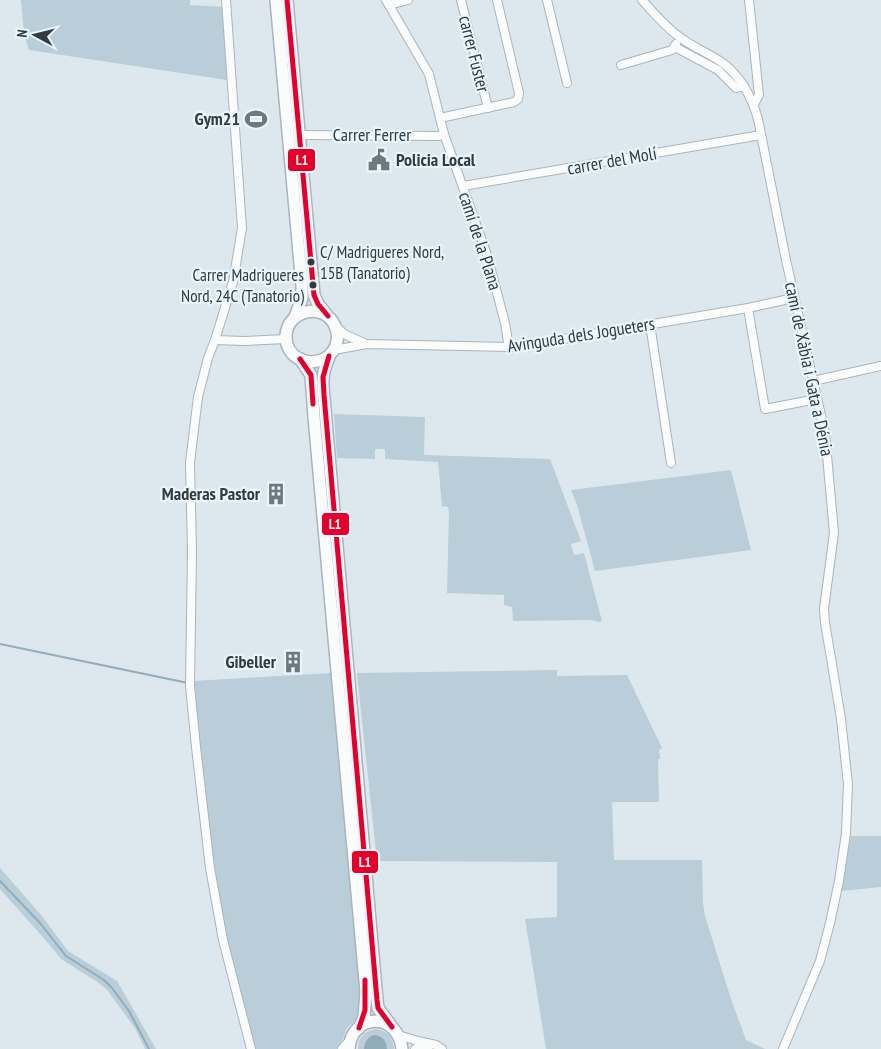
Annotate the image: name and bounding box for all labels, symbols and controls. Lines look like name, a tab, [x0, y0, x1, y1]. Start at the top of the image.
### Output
north arrow	[10, 10, 60, 60]
street label: carrer Fuster	[454, 13, 495, 95]
text: N	[13, 29, 31, 38]
sports icon: Gym21	[243, 106, 269, 132]
place label: Gym21	[195, 107, 240, 130]
street label: Carrer Ferrer	[333, 123, 411, 146]
street label: carrer del Molí	[565, 141, 658, 180]
public building icon: Policia Local	[366, 147, 392, 173]
line badge: L1	[287, 148, 316, 172]
place label: Policia Local	[396, 148, 476, 171]
text: L1	[296, 151, 308, 169]
street label: camí de la Plana	[454, 189, 507, 293]
place label: C/ Madrigueres Nord, 15B (Tanatorio)	[320, 241, 444, 284]
marker: C/ Madrigueres Nord, 15B (Tanatorio)	[306, 257, 316, 267]
place label: Carrer Madrigueres Nord, 24C (Tanatorio)	[181, 264, 304, 307]
marker: Carrer Madrigueres Nord, 24C (Tanatorio)	[308, 280, 318, 290]
street label: camí de Xàbia i Gata a Dénia	[780, 280, 839, 458]
street label: Avinguda dels Jogueters	[506, 312, 656, 358]
building icon: Maderas Pastor	[263, 481, 289, 507]
place label: Maderas Pastor	[162, 482, 261, 505]
line badge: L1	[321, 512, 350, 536]
text: L1	[329, 515, 341, 533]
building icon: Gibeller	[280, 649, 306, 675]
place label: Gibeller	[226, 650, 277, 673]
line badge: L1	[351, 850, 379, 874]
text: L1	[359, 853, 371, 871]

